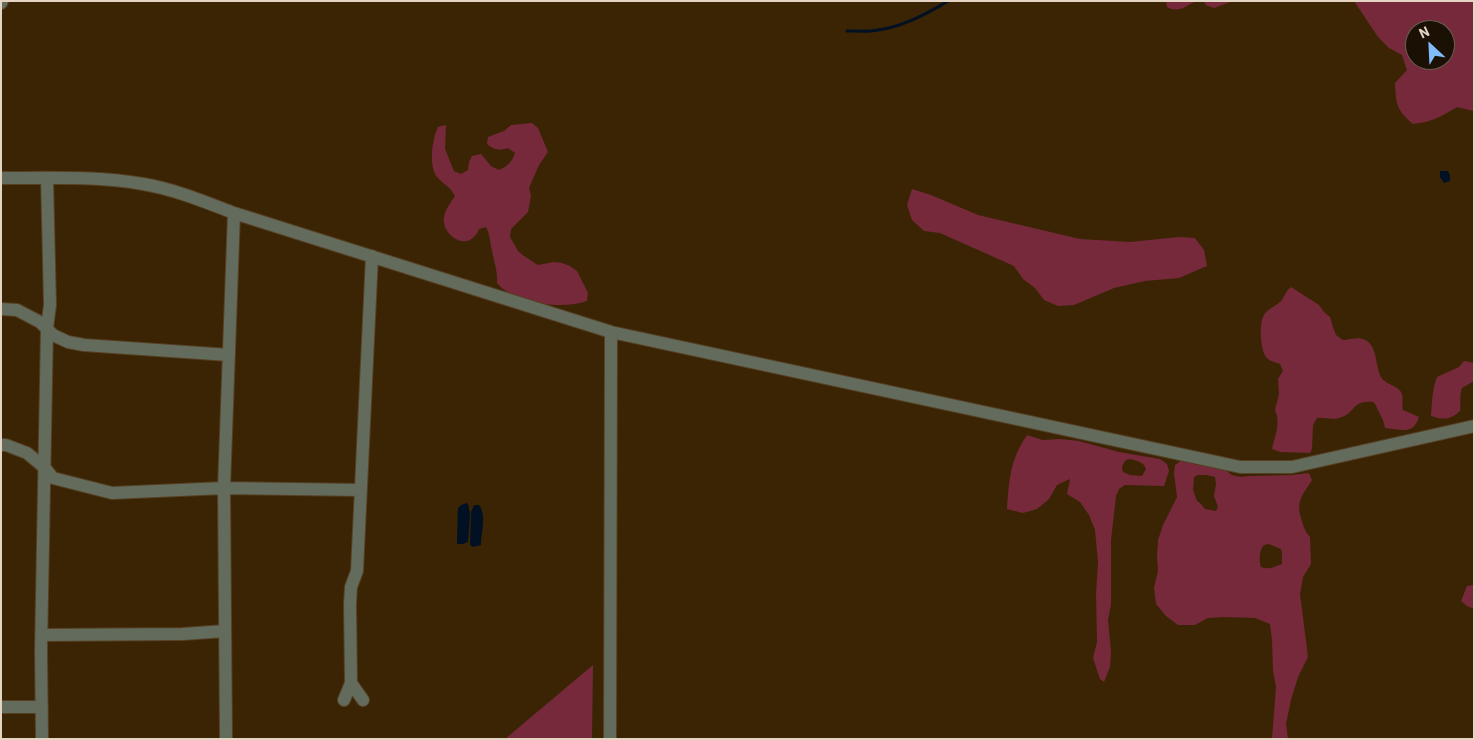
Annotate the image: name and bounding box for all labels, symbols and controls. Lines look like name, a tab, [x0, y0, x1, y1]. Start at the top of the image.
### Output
north arrow	[1405, 20, 1455, 70]
text: N	[1416, 22, 1432, 42]

